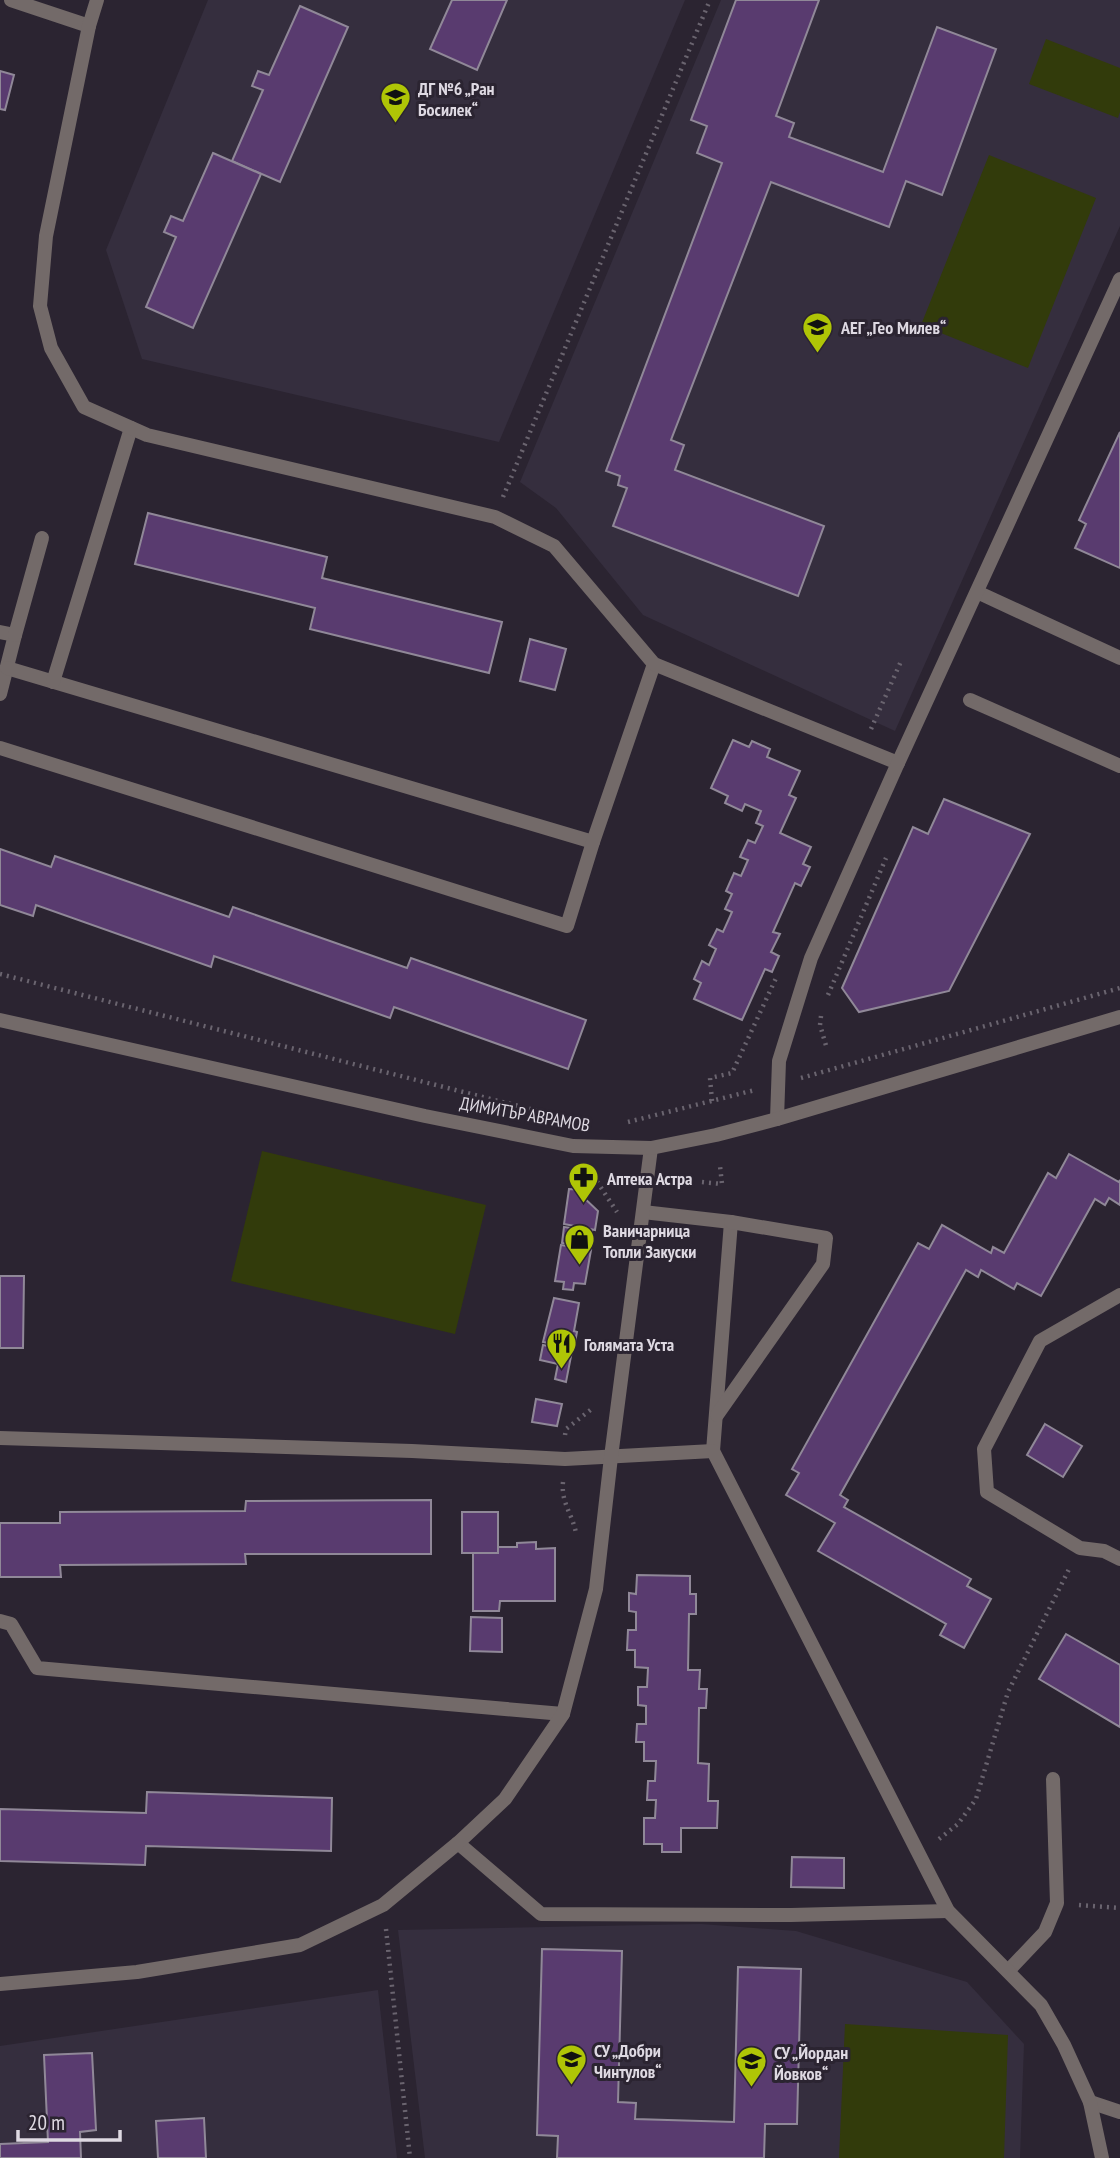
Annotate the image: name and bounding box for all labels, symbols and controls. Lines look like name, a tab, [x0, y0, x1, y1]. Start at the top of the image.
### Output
place label: ДГ №6 „Ран Босилек“	[418, 77, 495, 121]
school or university icon: ДГ №6 „Ран Босилек“	[378, 81, 412, 125]
school or university icon: АЕГ „Гео Милев“	[801, 310, 835, 354]
place label: АЕГ „Гео Милев“	[840, 316, 946, 339]
street label: ДИМИТЪР АВРАМОВ	[458, 1091, 592, 1137]
pharmacy icon: Аптека Астра	[567, 1161, 601, 1205]
place label: Аптека Астра	[606, 1167, 692, 1190]
place label: Ваничарница Топли Закуски	[603, 1219, 696, 1263]
shop icon: Ваничарница Топли Закуски	[563, 1223, 597, 1267]
restaurant icon: Голямата Уста	[544, 1327, 578, 1371]
place label: Голямата Уста	[584, 1333, 674, 1356]
place label: СУ „Добри Чинтулов“	[594, 2039, 661, 2083]
place label: СУ „Йордан Йовков“	[774, 2041, 848, 2085]
school or university icon: СУ „Добри Чинтулов“	[554, 2043, 588, 2087]
school or university icon: СУ „Йордан Йовков“	[734, 2045, 768, 2089]
scale bar	[18, 2098, 119, 2142]
text: 20 m	[28, 2109, 65, 2136]

